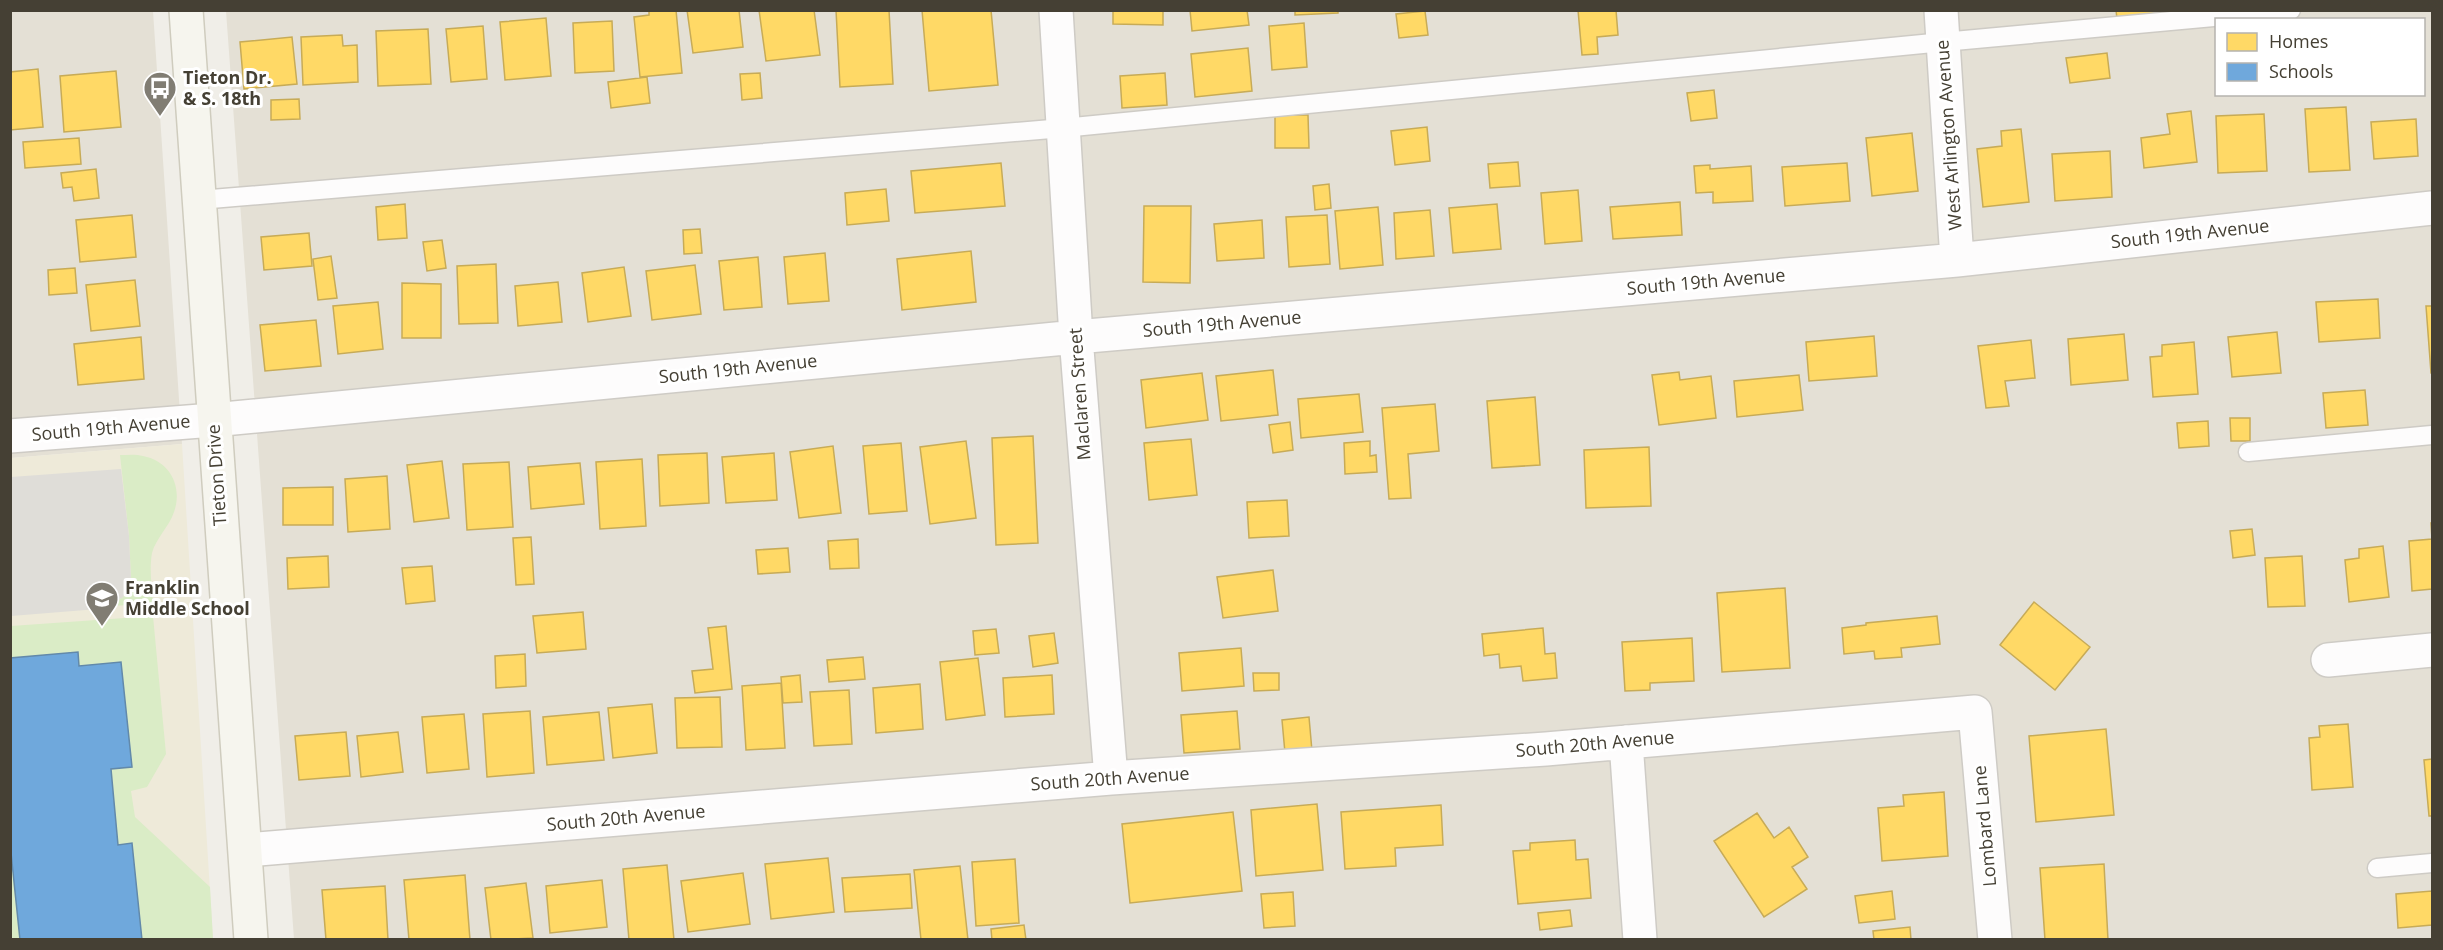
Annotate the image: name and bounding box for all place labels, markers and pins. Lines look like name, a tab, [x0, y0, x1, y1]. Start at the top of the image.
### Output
place label: Tieton Dr. & S. 18th	[183, 65, 272, 110]
bus stop icon: Tieton Dr. & S. 18th	[142, 70, 178, 117]
place label: Franklin Middle School	[125, 575, 250, 620]
school or university icon: Franklin Middle School	[84, 580, 120, 627]

